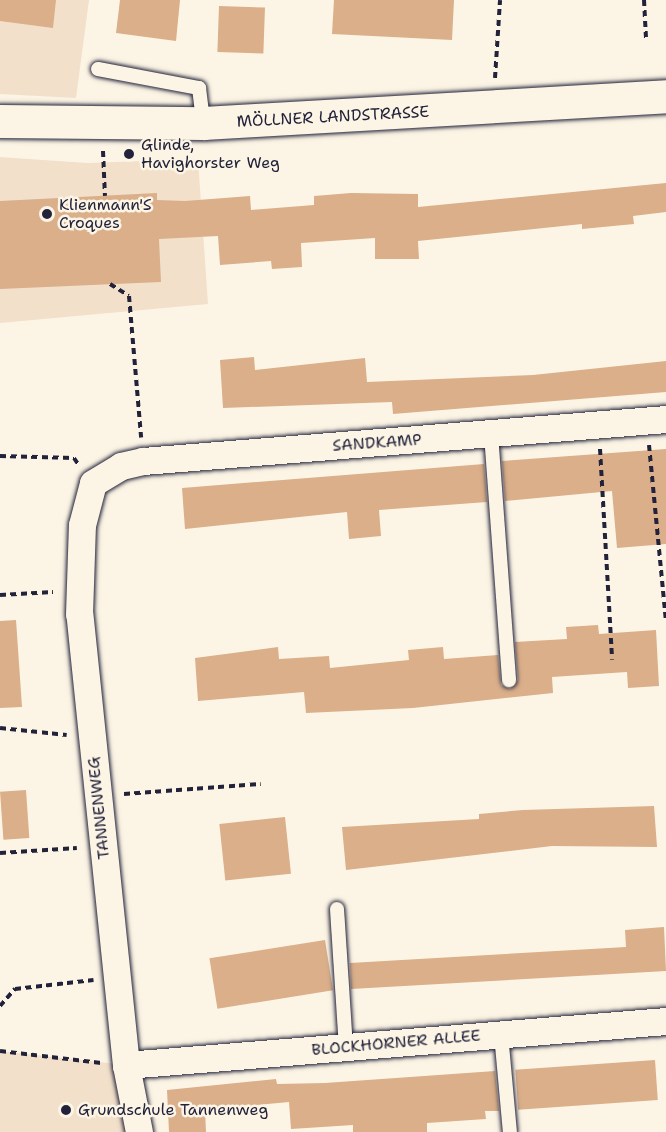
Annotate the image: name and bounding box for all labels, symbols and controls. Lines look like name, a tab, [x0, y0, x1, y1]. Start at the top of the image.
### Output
street label: MÖLLNER LANDSTRASSE	[236, 102, 430, 132]
place label: Glinde, Havighorster Weg	[141, 135, 280, 173]
marker: Glinde, Havighorster Weg	[122, 147, 136, 161]
place label: Klienmann'S Croques	[59, 195, 152, 233]
marker: Klienmann'S Croques	[40, 207, 54, 221]
street label: SANDKAMP	[332, 430, 422, 456]
street label: TANNENWEG	[84, 756, 114, 860]
street label: BLOCKHORNER ALLEE	[311, 1026, 481, 1060]
place label: Grundschule Tannenweg	[78, 1100, 268, 1120]
marker: Grundschule Tannenweg	[59, 1103, 73, 1117]

